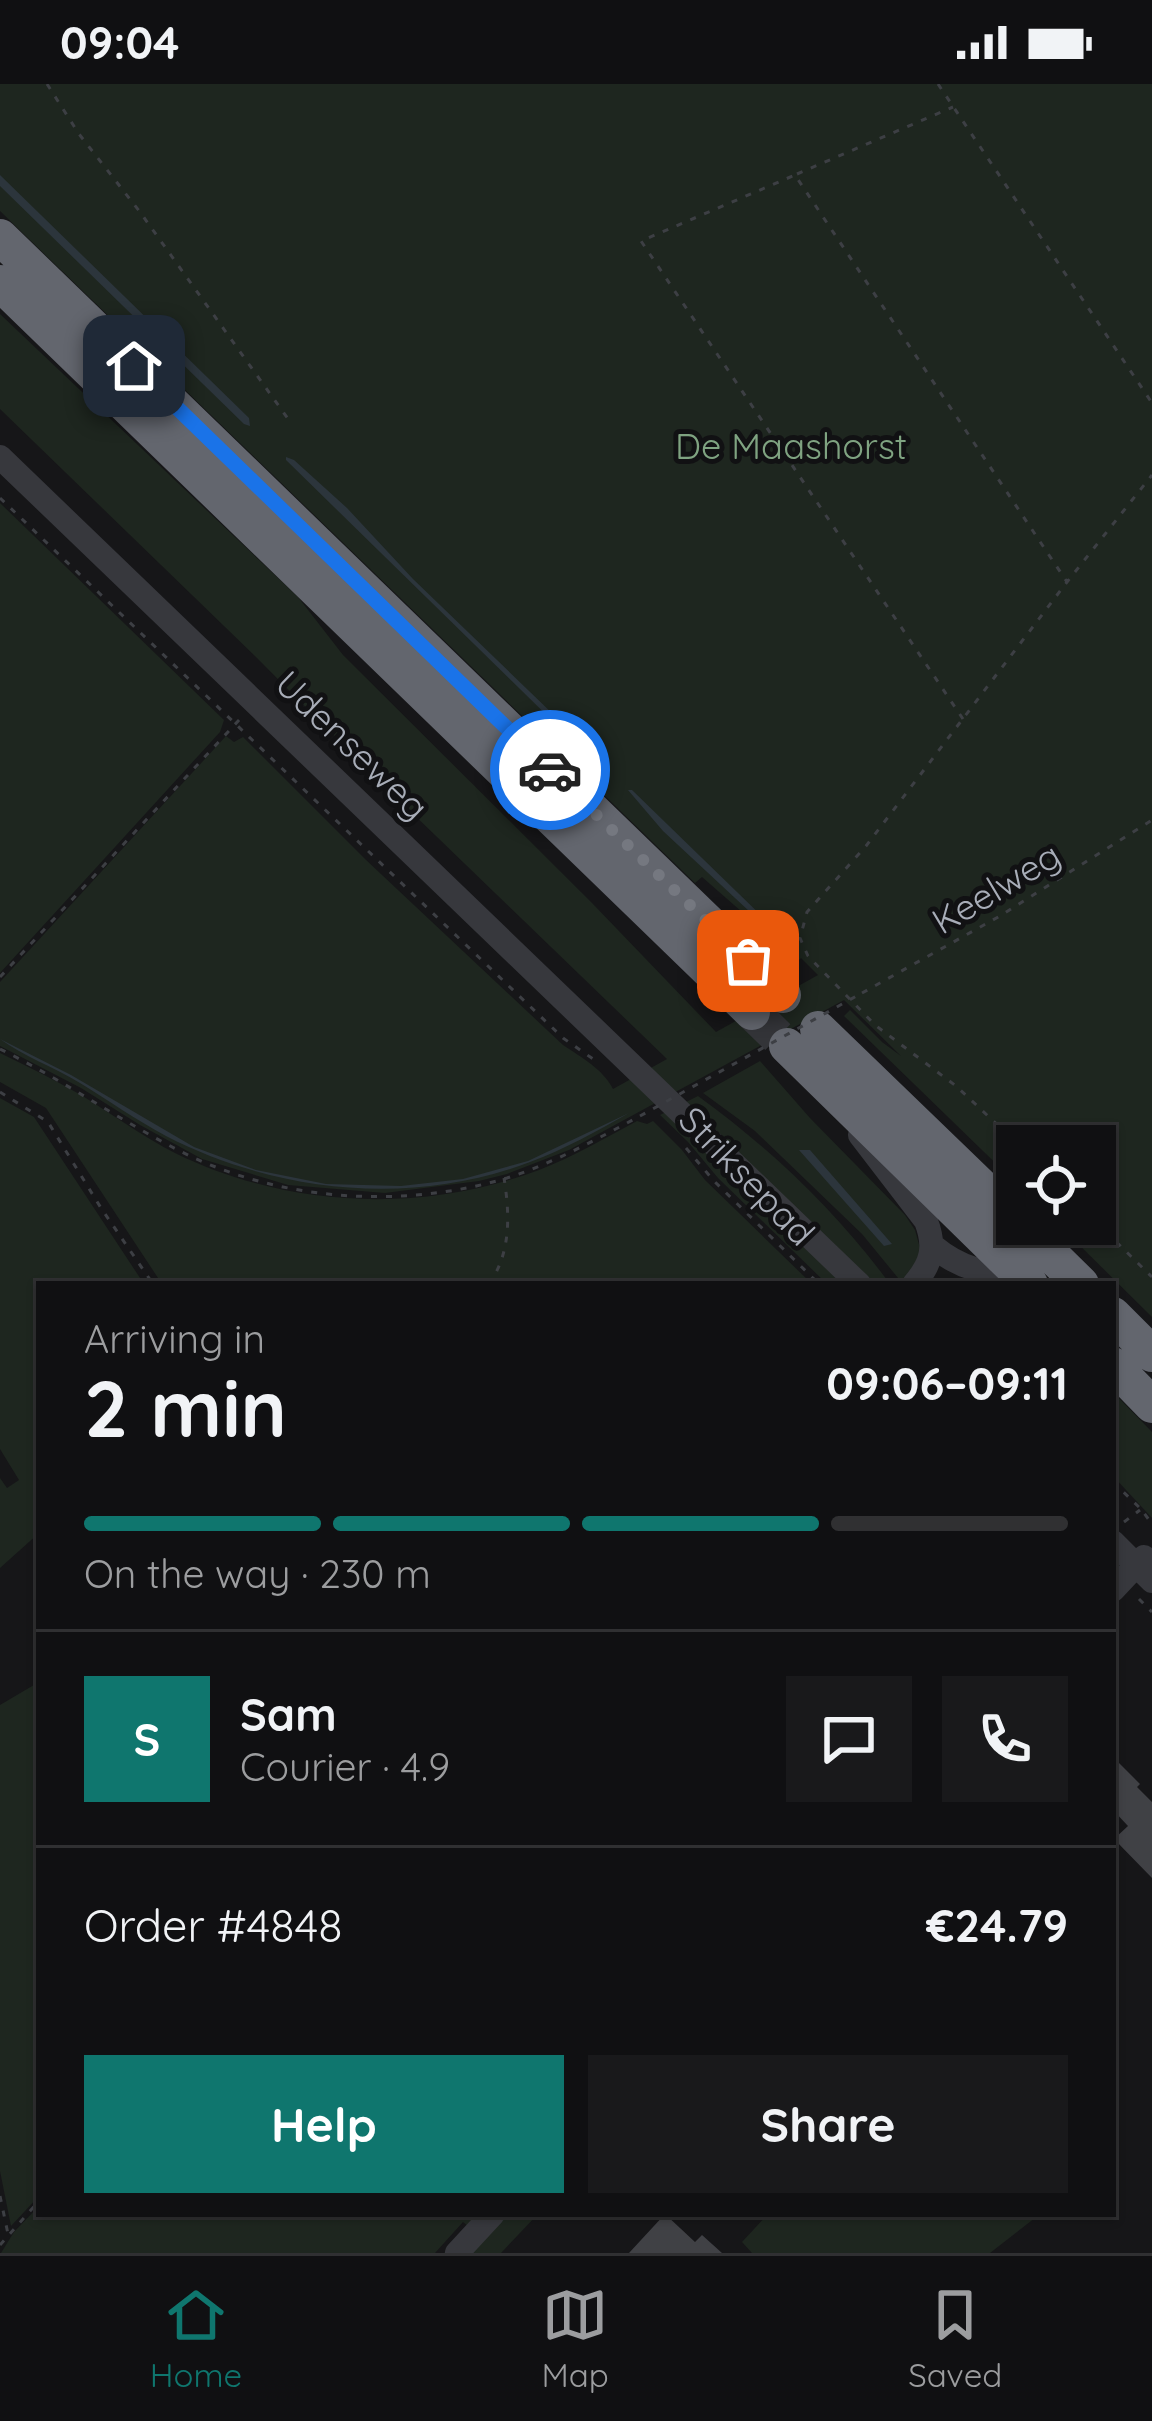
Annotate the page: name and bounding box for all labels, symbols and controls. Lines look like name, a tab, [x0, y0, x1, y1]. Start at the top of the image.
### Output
text: 09:04	[60, 14, 180, 70]
pin	[83, 315, 185, 417]
icon: home	[101, 333, 167, 399]
park label: De Maashorst	[675, 423, 907, 468]
street label: Udenseweg	[266, 661, 438, 829]
courier	[490, 710, 610, 830]
icon: car	[517, 737, 583, 803]
street label: Keelweg	[923, 832, 1068, 943]
pin	[697, 910, 799, 1012]
icon: bag	[715, 928, 781, 994]
street label: Striksepad	[670, 1097, 825, 1255]
map controls	[996, 1125, 1116, 1245]
button: locate	[996, 1125, 1116, 1245]
text: Arriving in	[84, 1314, 265, 1363]
text: 09:06–09:11	[826, 1355, 1068, 1411]
text: 2 min	[84, 1359, 287, 1457]
text: On the way · 230 m	[84, 1549, 431, 1598]
button: chat	[786, 1676, 912, 1802]
button: phone	[942, 1676, 1068, 1802]
text: Sam	[240, 1686, 337, 1742]
text: S	[134, 1711, 160, 1767]
text: Courier · 4.9	[240, 1742, 450, 1791]
text: Order #4848	[84, 1897, 343, 1953]
text: €24.79	[926, 1897, 1068, 1953]
button: Help	[84, 2055, 564, 2193]
button: Share	[588, 2055, 1068, 2193]
tab: Home	[150, 2282, 242, 2395]
tab: Map	[542, 2282, 609, 2395]
tab: Saved	[908, 2282, 1002, 2395]

